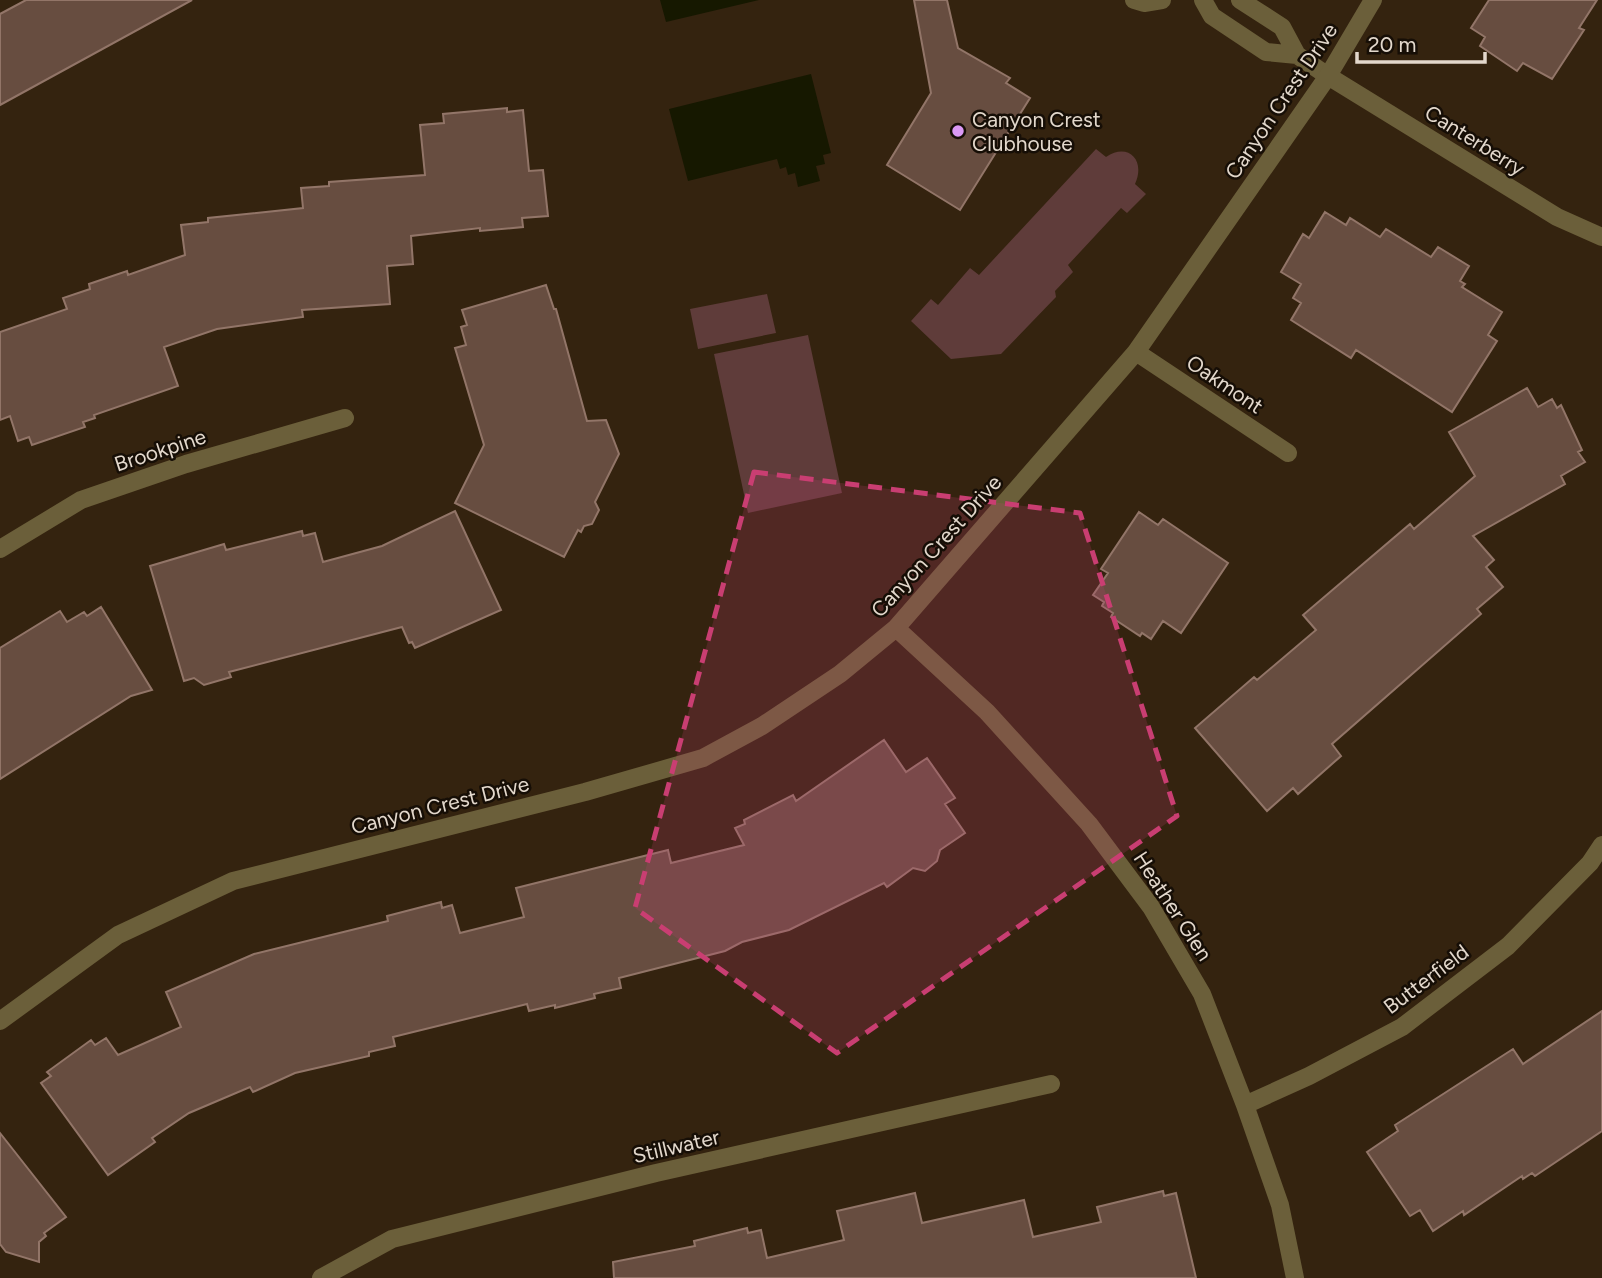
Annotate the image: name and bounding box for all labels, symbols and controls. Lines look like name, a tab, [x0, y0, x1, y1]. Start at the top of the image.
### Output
street label: Canyon Crest Drive	[1220, 18, 1342, 184]
scale bar	[1357, 21, 1485, 65]
text: 20 m	[1368, 32, 1416, 57]
street label: Canterberry	[1420, 99, 1530, 181]
place label: Canyon Crest Clubhouse	[972, 107, 1101, 156]
marker: Canyon Crest Clubhouse	[950, 123, 966, 139]
street label: Oakmont	[1182, 349, 1268, 419]
street label: Brookpine	[111, 423, 209, 477]
street label: Canyon Crest Drive	[866, 470, 1006, 622]
street label: Canyon Crest Drive	[348, 771, 532, 839]
street label: Heather Glen	[1128, 847, 1218, 965]
street label: Butterfield	[1379, 939, 1473, 1019]
street label: Stillwater	[630, 1124, 722, 1168]

